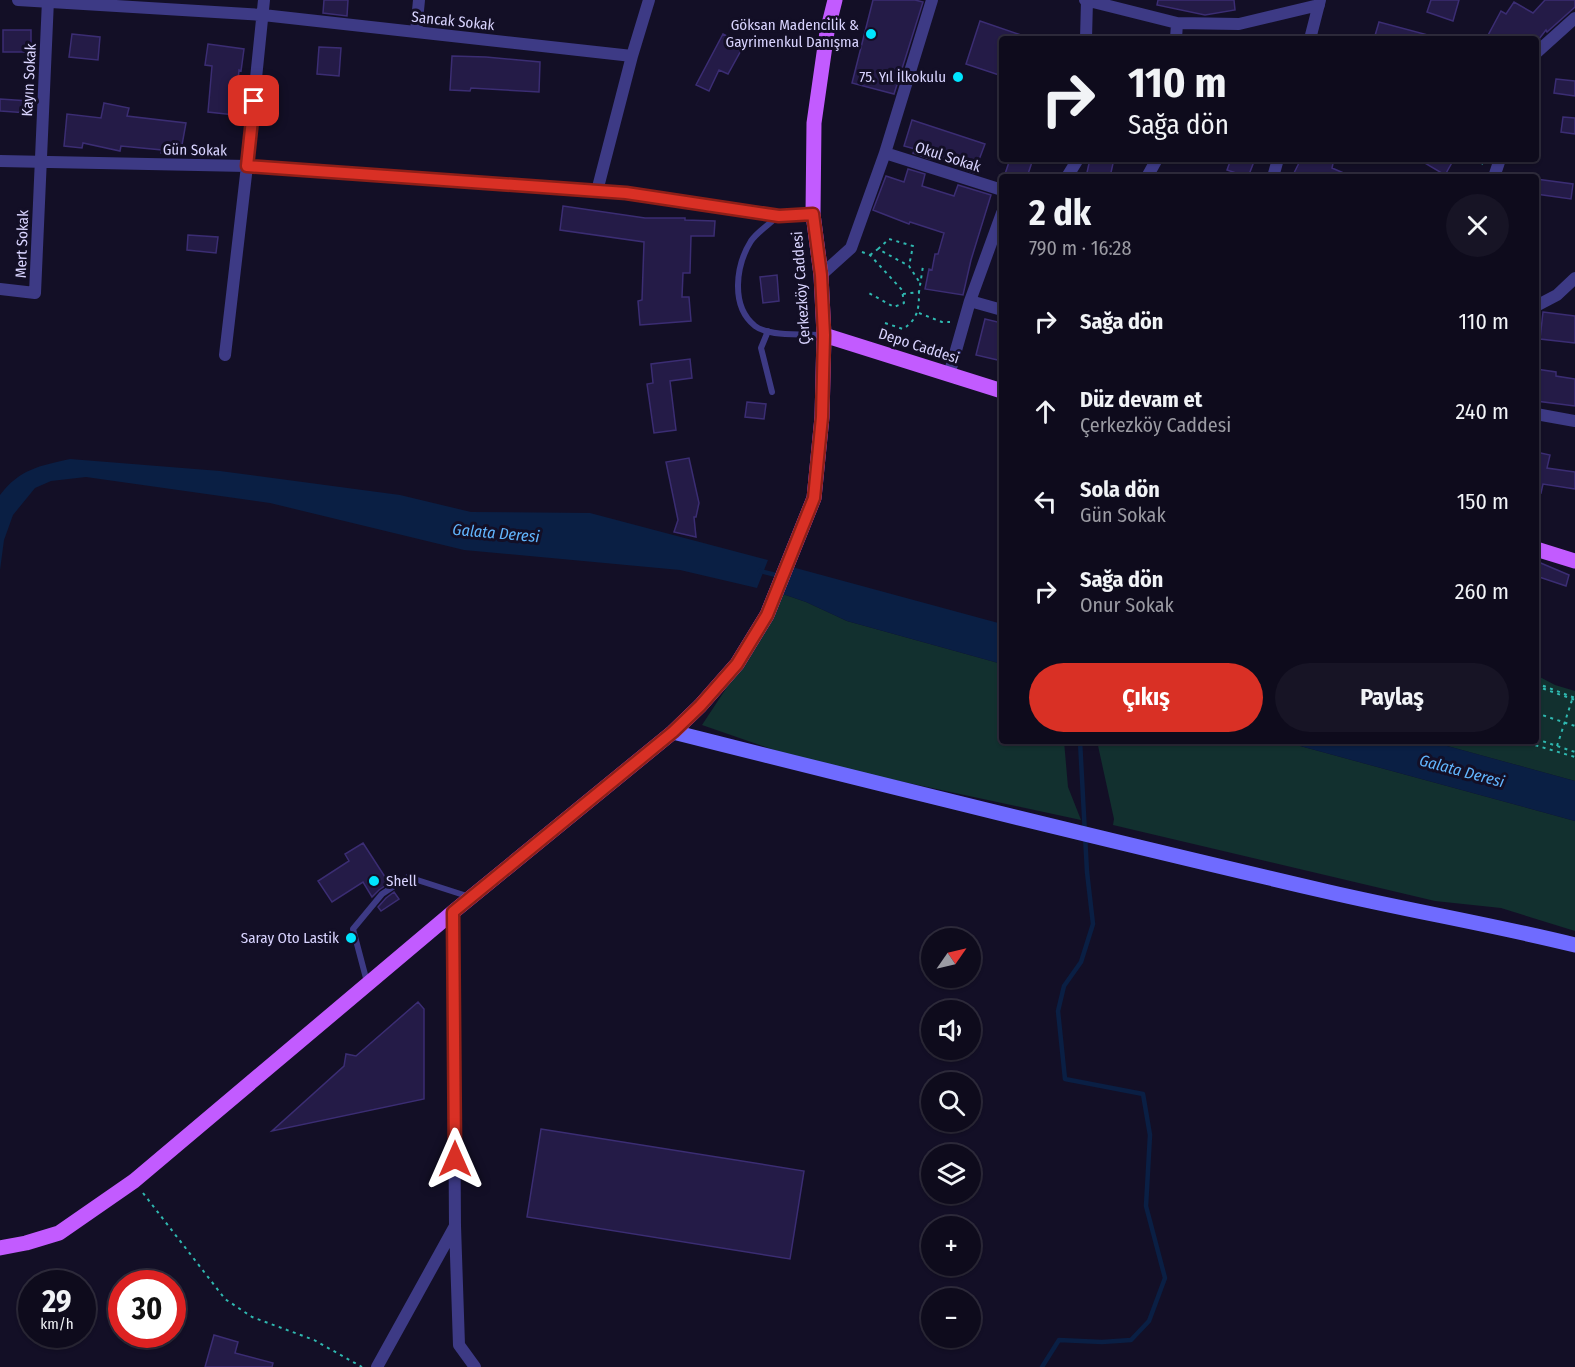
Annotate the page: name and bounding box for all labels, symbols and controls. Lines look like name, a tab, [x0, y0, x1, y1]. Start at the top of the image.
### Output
street label: Sancak Sokak	[411, 8, 495, 34]
place label: Göksan Madencilik & Gayrimenkul Danışma	[726, 16, 859, 51]
marker: Göksan Madencilik & Gayrimenkul Danışma	[864, 27, 878, 41]
street label: Kayın Sokak	[18, 43, 40, 117]
text: 110 m	[1128, 58, 1227, 108]
icon: right	[1029, 60, 1107, 138]
place label: 75. Yıl İlkokulu	[859, 68, 946, 86]
marker: 75. Yıl İlkokulu	[951, 70, 965, 84]
pin	[228, 75, 279, 126]
icon: arrive	[237, 84, 270, 117]
text: Sağa dön	[1128, 109, 1229, 141]
street label: Okul Sokak	[913, 138, 983, 176]
street label: Gün Sokak	[163, 140, 227, 160]
text: 2 dk	[1029, 191, 1091, 235]
button: close	[1446, 194, 1509, 257]
street label: Mert Sokak	[12, 210, 32, 278]
street label: Çerkezköy Caddesi	[788, 231, 814, 345]
text: 790 m · 16:28	[1029, 236, 1131, 260]
icon: right	[1029, 305, 1062, 338]
text: Sağa dön	[1080, 308, 1163, 335]
text: 110 m	[1459, 308, 1509, 335]
street label: Depo Caddesi	[876, 324, 962, 368]
text: Düz devam et	[1080, 386, 1202, 413]
icon: ahead	[1029, 395, 1062, 428]
text: 240 m	[1456, 398, 1509, 425]
text: Çerkezköy Caddesi	[1080, 413, 1231, 437]
text: Sola dön	[1080, 476, 1160, 503]
icon: left	[1029, 485, 1062, 518]
text: 150 m	[1457, 488, 1509, 515]
text: Gün Sokak	[1080, 503, 1166, 527]
water label: Galata Deresi	[452, 520, 540, 546]
text: Sağa dön	[1080, 566, 1163, 593]
icon: right	[1029, 575, 1062, 608]
text: 260 m	[1455, 578, 1509, 605]
text: Onur Sokak	[1080, 593, 1174, 617]
button: Çıkış	[1029, 663, 1263, 732]
button: Paylaş	[1275, 663, 1509, 732]
water label: Galata Deresi	[1417, 751, 1507, 791]
place label: Shell	[386, 872, 417, 890]
marker: Shell	[367, 874, 381, 888]
north arrow	[921, 928, 981, 988]
map controls	[921, 928, 981, 1348]
place label: Saray Oto Lastik	[241, 929, 339, 947]
marker: Saray Oto Lastik	[344, 931, 358, 945]
button: sound	[921, 1000, 981, 1060]
button: search	[921, 1072, 981, 1132]
position arrow	[423, 1127, 487, 1191]
button: layers	[921, 1144, 981, 1204]
button: +	[921, 1216, 981, 1276]
speed limit sign: 30	[108, 1270, 186, 1348]
text: 29	[42, 1284, 72, 1320]
button: −	[921, 1288, 981, 1348]
text: km/h	[40, 1315, 74, 1333]

